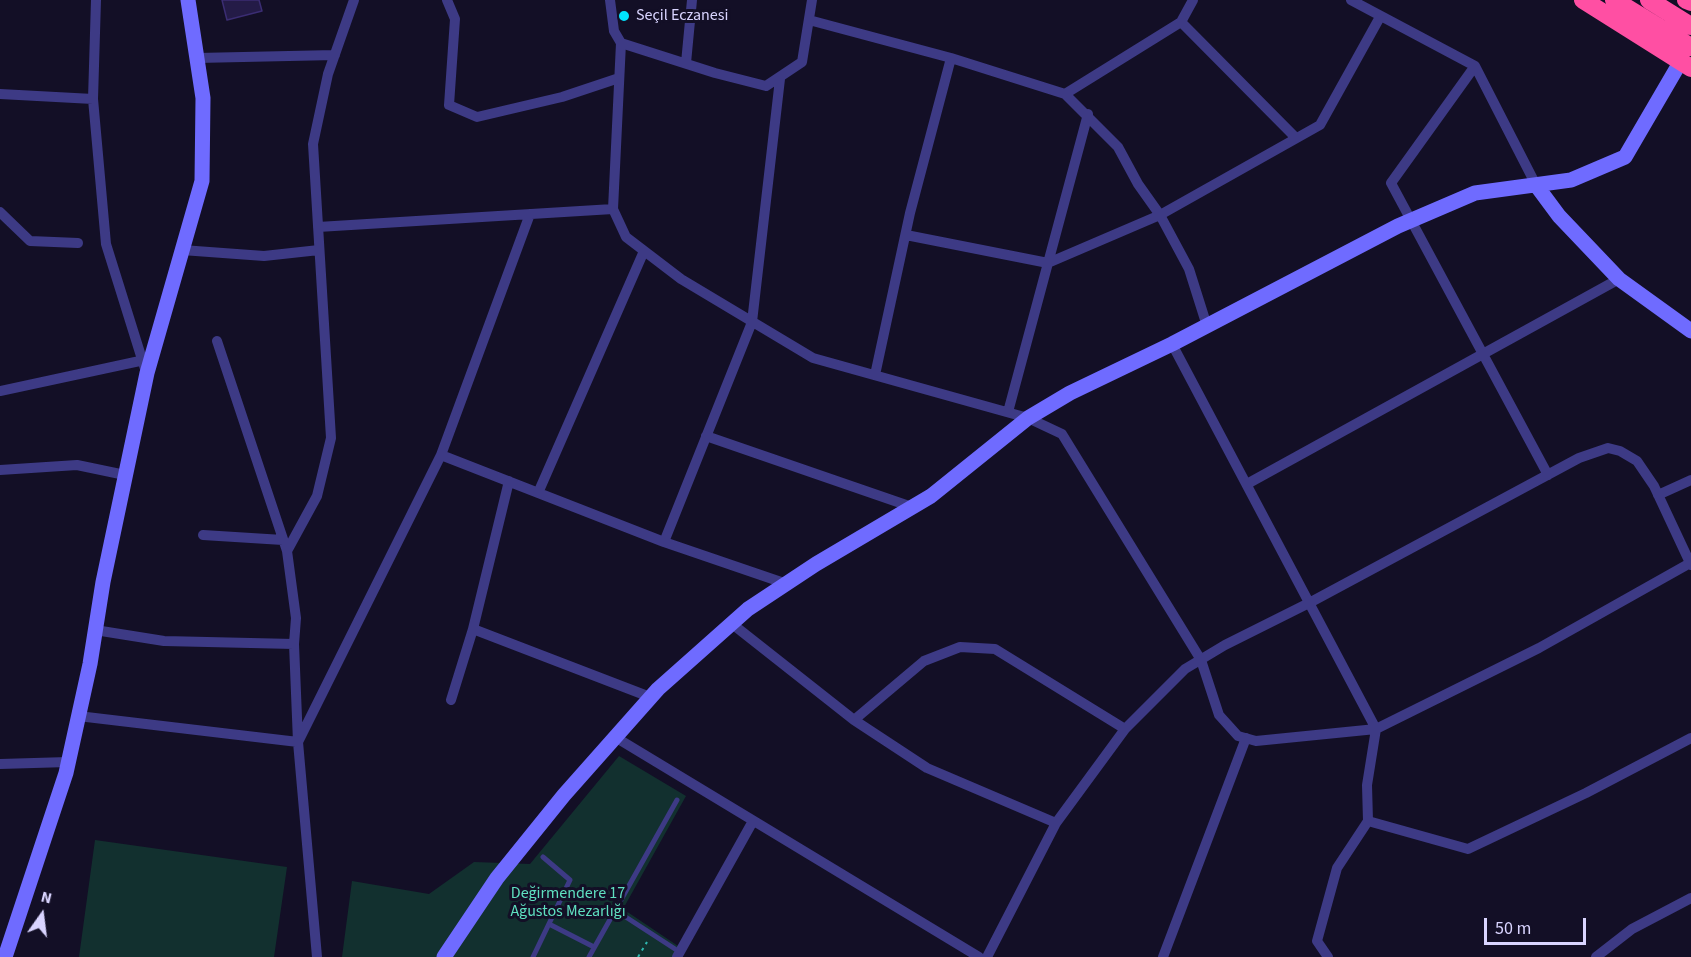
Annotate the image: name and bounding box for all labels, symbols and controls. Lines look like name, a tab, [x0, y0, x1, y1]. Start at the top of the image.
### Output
place label: Seçil Eczanesi	[636, 6, 728, 26]
marker: Seçil Eczanesi	[617, 9, 631, 23]
park label: Değirmendere 17 Ağustos Mezarlığı	[510, 884, 626, 922]
north arrow	[12, 885, 72, 945]
text: N	[39, 886, 54, 909]
scale bar	[1487, 906, 1589, 944]
text: 50 m	[1495, 916, 1531, 941]

